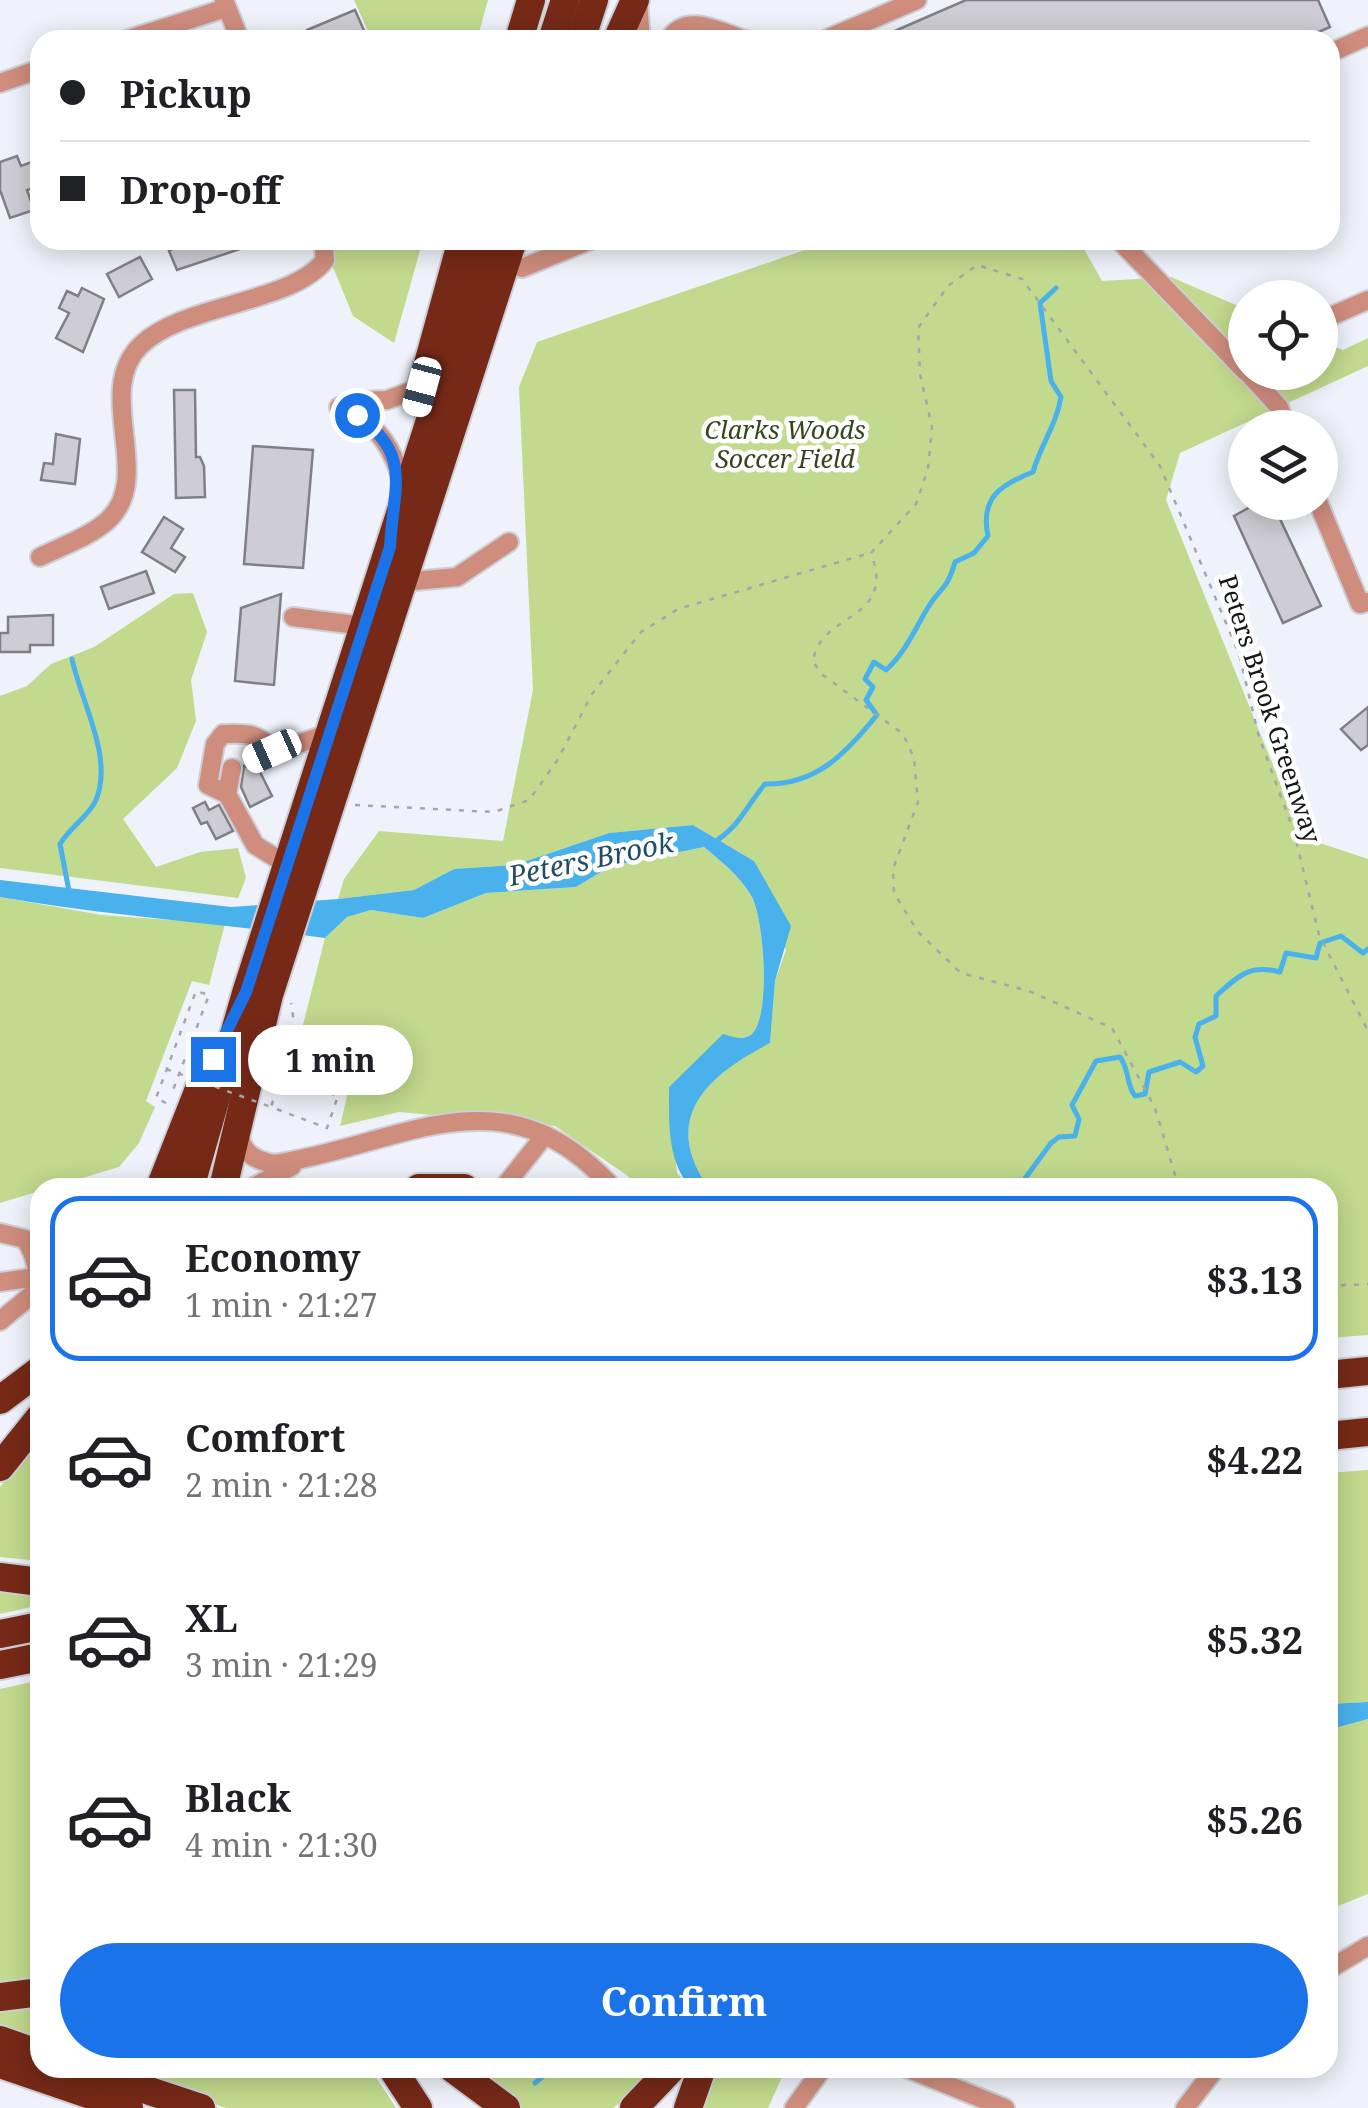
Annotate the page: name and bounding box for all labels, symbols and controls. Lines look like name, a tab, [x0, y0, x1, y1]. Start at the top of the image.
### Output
text: Pickup	[120, 67, 252, 119]
text: Drop-off	[120, 163, 281, 215]
map controls	[1228, 280, 1338, 520]
button: locate	[1228, 280, 1338, 390]
car	[400, 354, 444, 420]
route start	[335, 393, 380, 438]
button: layers	[1228, 410, 1338, 520]
park label: Clarks Woods Soccer Field	[704, 412, 866, 475]
street label: Peters Brook Greenway	[1212, 570, 1331, 848]
car	[238, 725, 306, 777]
water label: Peters Brook	[504, 822, 678, 894]
callout: 1 min	[248, 1024, 413, 1094]
route end	[191, 1037, 236, 1082]
text: 1 min	[285, 1038, 376, 1081]
text: Economy	[185, 1231, 361, 1283]
icon: car	[65, 1234, 155, 1324]
text: $3.13	[1206, 1253, 1303, 1305]
text: 1 min · 21:27	[185, 1283, 378, 1326]
text: Comfort	[185, 1411, 345, 1463]
icon: car	[65, 1414, 155, 1504]
text: $4.22	[1206, 1433, 1303, 1485]
text: 2 min · 21:28	[185, 1463, 378, 1506]
text: XL	[185, 1591, 238, 1643]
icon: car	[65, 1594, 155, 1684]
text: $5.32	[1206, 1613, 1303, 1665]
text: 3 min · 21:29	[185, 1643, 378, 1686]
text: Black	[185, 1771, 291, 1823]
icon: car	[65, 1774, 155, 1864]
text: $5.26	[1206, 1793, 1303, 1845]
text: 4 min · 21:30	[185, 1823, 378, 1866]
button: Confirm	[60, 1943, 1308, 2058]

